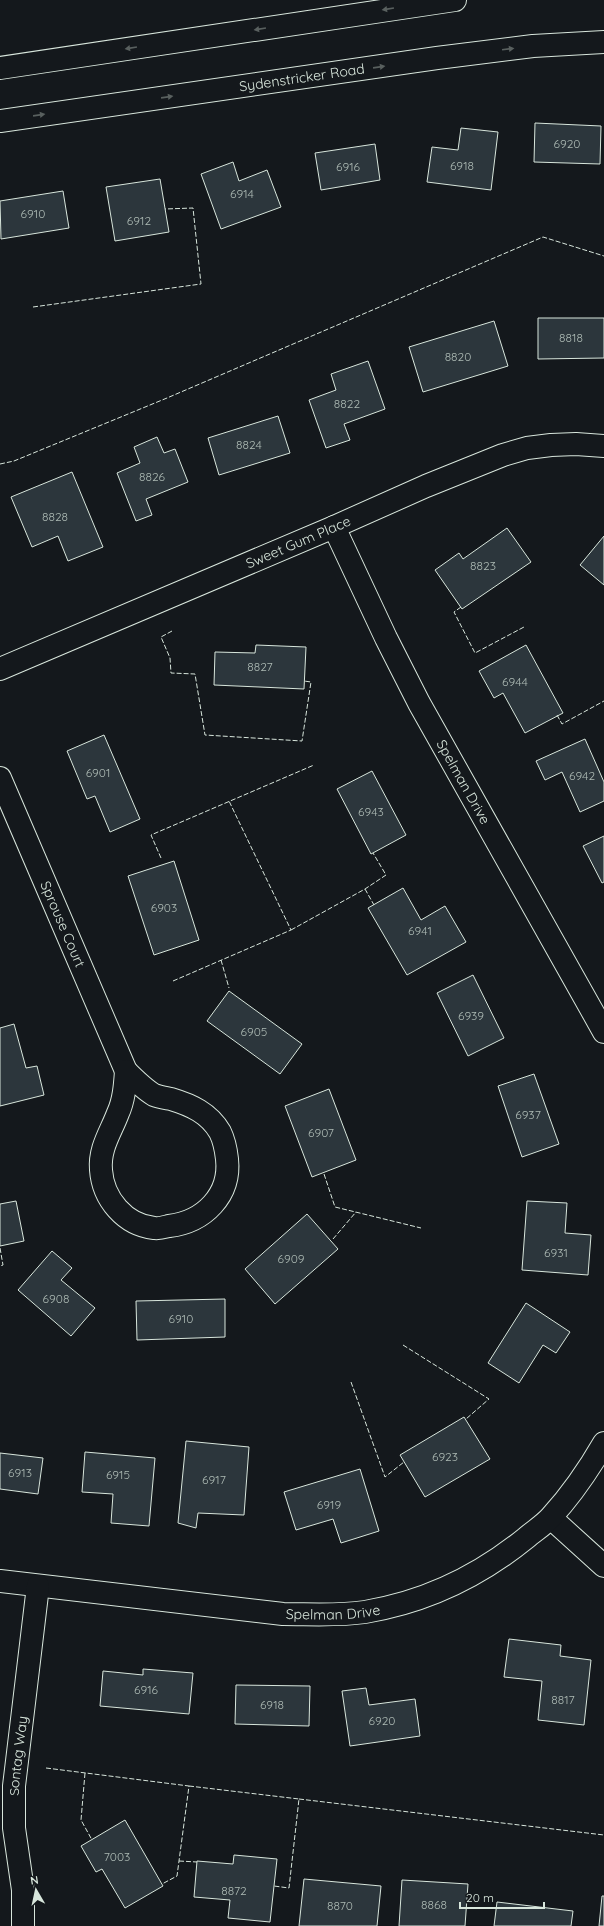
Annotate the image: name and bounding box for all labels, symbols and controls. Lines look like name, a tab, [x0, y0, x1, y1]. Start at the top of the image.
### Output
one-way arrow	[382, 6, 395, 12]
one-way arrow	[254, 26, 266, 32]
one-way arrow	[125, 45, 137, 51]
one-way arrow	[502, 46, 514, 52]
street label: Sydenstricker Road	[238, 60, 366, 95]
one-way arrow	[373, 64, 385, 70]
one-way arrow	[161, 94, 173, 100]
one-way arrow	[33, 112, 45, 118]
house number: 6920	[554, 136, 580, 151]
house number: 6918	[450, 158, 474, 173]
house number: 6916	[336, 159, 361, 174]
house number: 6914	[230, 186, 254, 201]
house number: 6910	[21, 206, 45, 221]
house number: 6912	[127, 213, 152, 228]
house number: 8818	[559, 330, 583, 345]
house number: 8820	[445, 349, 471, 364]
house number: 8822	[334, 396, 360, 411]
house number: 8824	[236, 437, 262, 452]
house number: 8826	[139, 469, 166, 484]
house number: 8828	[42, 509, 68, 524]
street label: Sweet Gum Place	[243, 512, 354, 573]
house number: 8823	[470, 558, 496, 573]
house number: 8827	[247, 659, 273, 674]
house number: 6944	[502, 674, 528, 689]
street label: Spelman Drive	[432, 736, 494, 828]
house number: 6901	[86, 765, 110, 780]
house number: 6942	[569, 768, 595, 783]
house number: 6943	[358, 804, 384, 819]
street label: Sprouse Court	[36, 878, 89, 970]
house number: 6903	[151, 900, 177, 915]
house number: 6941	[408, 923, 432, 938]
house number: 6939	[458, 1008, 484, 1023]
house number: 6905	[241, 1024, 267, 1039]
house number: 6937	[515, 1107, 541, 1122]
house number: 6907	[308, 1125, 334, 1140]
house number: 6931	[544, 1245, 568, 1260]
house number: 6909	[278, 1251, 305, 1266]
house number: 6908	[43, 1291, 69, 1306]
house number: 6910	[169, 1311, 193, 1326]
house number: 6923	[432, 1449, 458, 1464]
house number: 6913	[8, 1465, 32, 1480]
house number: 6915	[106, 1467, 130, 1482]
house number: 6917	[202, 1472, 226, 1487]
house number: 6919	[317, 1497, 341, 1512]
street label: Spelman Drive	[286, 1600, 382, 1624]
house number: 6916	[134, 1682, 159, 1697]
house number: 8817	[551, 1692, 575, 1707]
house number: 6918	[260, 1697, 284, 1712]
house number: 6920	[369, 1713, 395, 1728]
street label: Sontag Way	[5, 1715, 31, 1796]
house number: 7003	[104, 1849, 130, 1864]
north arrow	[16, 1870, 56, 1910]
text: N	[29, 1873, 40, 1888]
house number: 8872	[221, 1883, 247, 1898]
scale bar	[460, 1884, 544, 1910]
text: 20 m	[466, 1890, 494, 1905]
house number: 8868	[421, 1897, 447, 1912]
house number: 8870	[327, 1898, 353, 1913]

